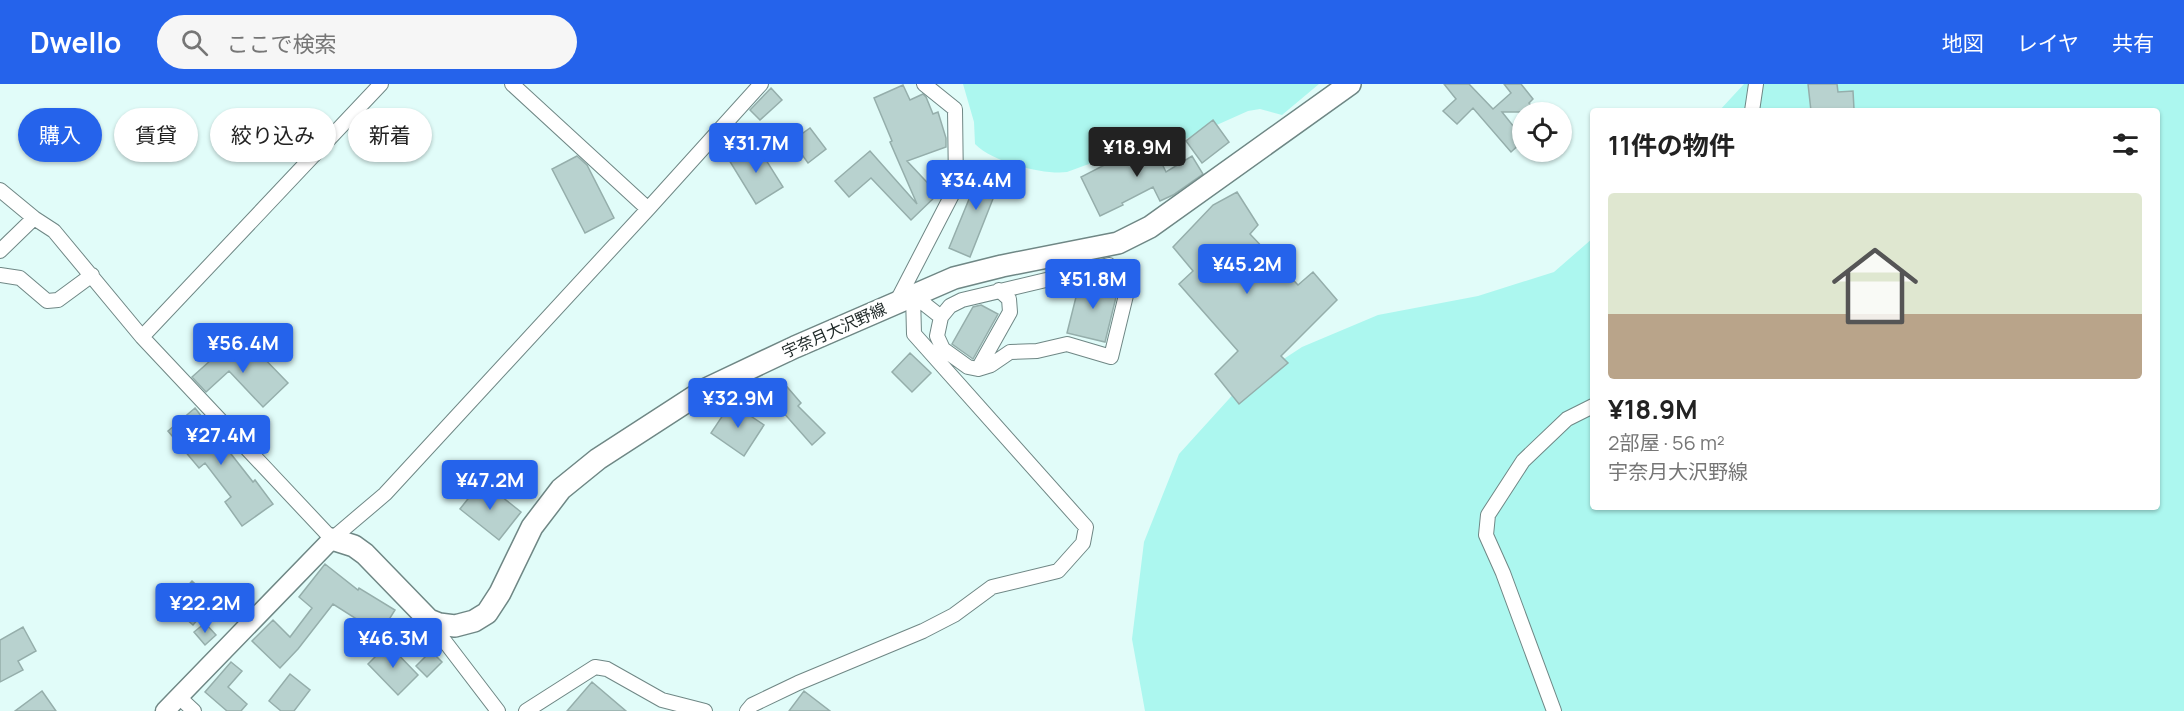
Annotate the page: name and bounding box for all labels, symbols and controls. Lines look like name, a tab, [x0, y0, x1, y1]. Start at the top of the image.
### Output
search box	[157, 15, 577, 69]
text: Dwello	[30, 23, 121, 61]
icon: search	[178, 26, 211, 59]
text: ここで検索	[226, 29, 336, 59]
text: 地図	[1942, 29, 1984, 57]
text: レイヤ	[2017, 29, 2079, 57]
text: 共有	[2112, 29, 2154, 57]
map controls	[1512, 102, 1572, 162]
button: locate	[1512, 102, 1572, 162]
chip: 購入	[18, 108, 102, 162]
chip: 賃貸	[114, 108, 198, 162]
chip: 絞り込み	[210, 108, 336, 162]
chip: 新着	[348, 108, 432, 162]
pin: ¥31.7M	[707, 123, 805, 174]
pin: ¥18.9M	[1088, 127, 1186, 178]
text: 11件の物件	[1608, 127, 1735, 163]
icon: filters	[2109, 128, 2142, 161]
text: ¥31.7M	[723, 129, 789, 156]
text: ¥18.9M	[1103, 133, 1171, 160]
pin: ¥34.4M	[927, 160, 1025, 211]
text: ¥34.4M	[941, 166, 1011, 193]
icon: home	[1821, 232, 1929, 340]
pin: ¥45.2M	[1198, 244, 1296, 295]
text: ¥45.2M	[1212, 250, 1282, 277]
pin: ¥51.8M	[1044, 259, 1142, 310]
text: ¥51.8M	[1059, 265, 1127, 292]
street label: 宇奈月大沢野線	[778, 297, 890, 363]
pin: ¥56.4M	[194, 323, 292, 374]
text: ¥56.4M	[207, 329, 279, 356]
pin: ¥32.9M	[689, 378, 787, 429]
text: ¥32.9M	[702, 384, 774, 411]
text: ¥18.9M	[1608, 391, 1698, 427]
pin: ¥27.4M	[172, 415, 270, 466]
text: ¥27.4M	[186, 421, 256, 448]
text: 2部屋 · 56 m²	[1608, 429, 1725, 456]
text: 宇奈月大沢野線	[1608, 458, 1748, 485]
pin: ¥47.2M	[441, 460, 539, 511]
text: ¥47.2M	[456, 466, 524, 493]
pin: ¥22.2M	[156, 583, 254, 634]
text: ¥22.2M	[169, 589, 241, 616]
pin: ¥46.3M	[344, 618, 442, 669]
text: ¥46.3M	[358, 624, 428, 651]

